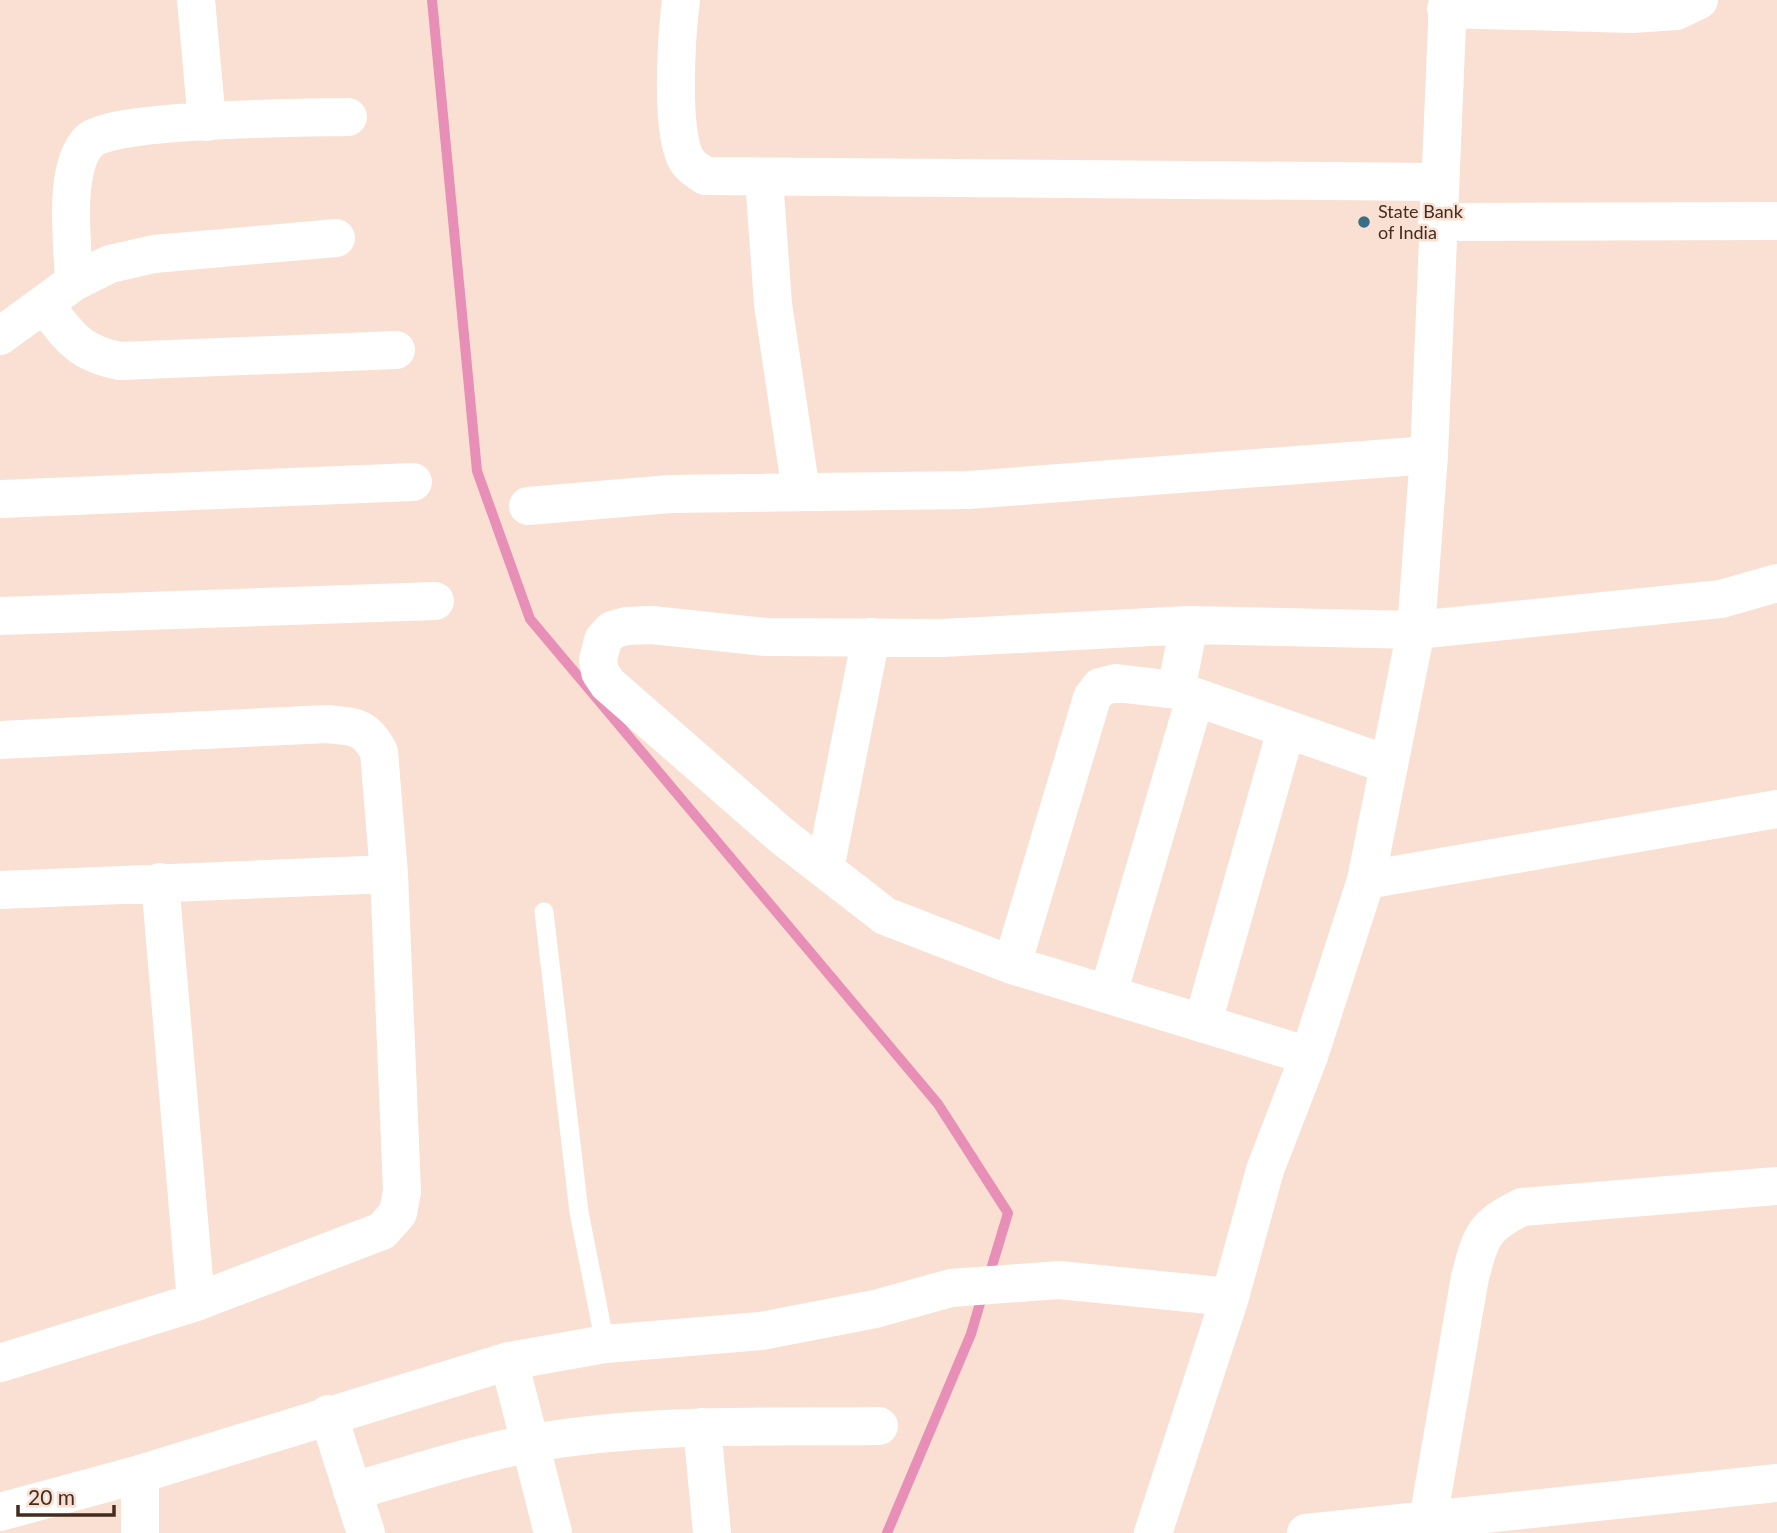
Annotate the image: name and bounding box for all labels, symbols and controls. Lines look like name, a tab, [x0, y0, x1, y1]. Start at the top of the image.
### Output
place label: State Bank of India	[1378, 200, 1464, 243]
marker: State Bank of India	[1356, 214, 1372, 230]
scale bar	[18, 1474, 114, 1518]
text: 20 m	[28, 1484, 75, 1509]

